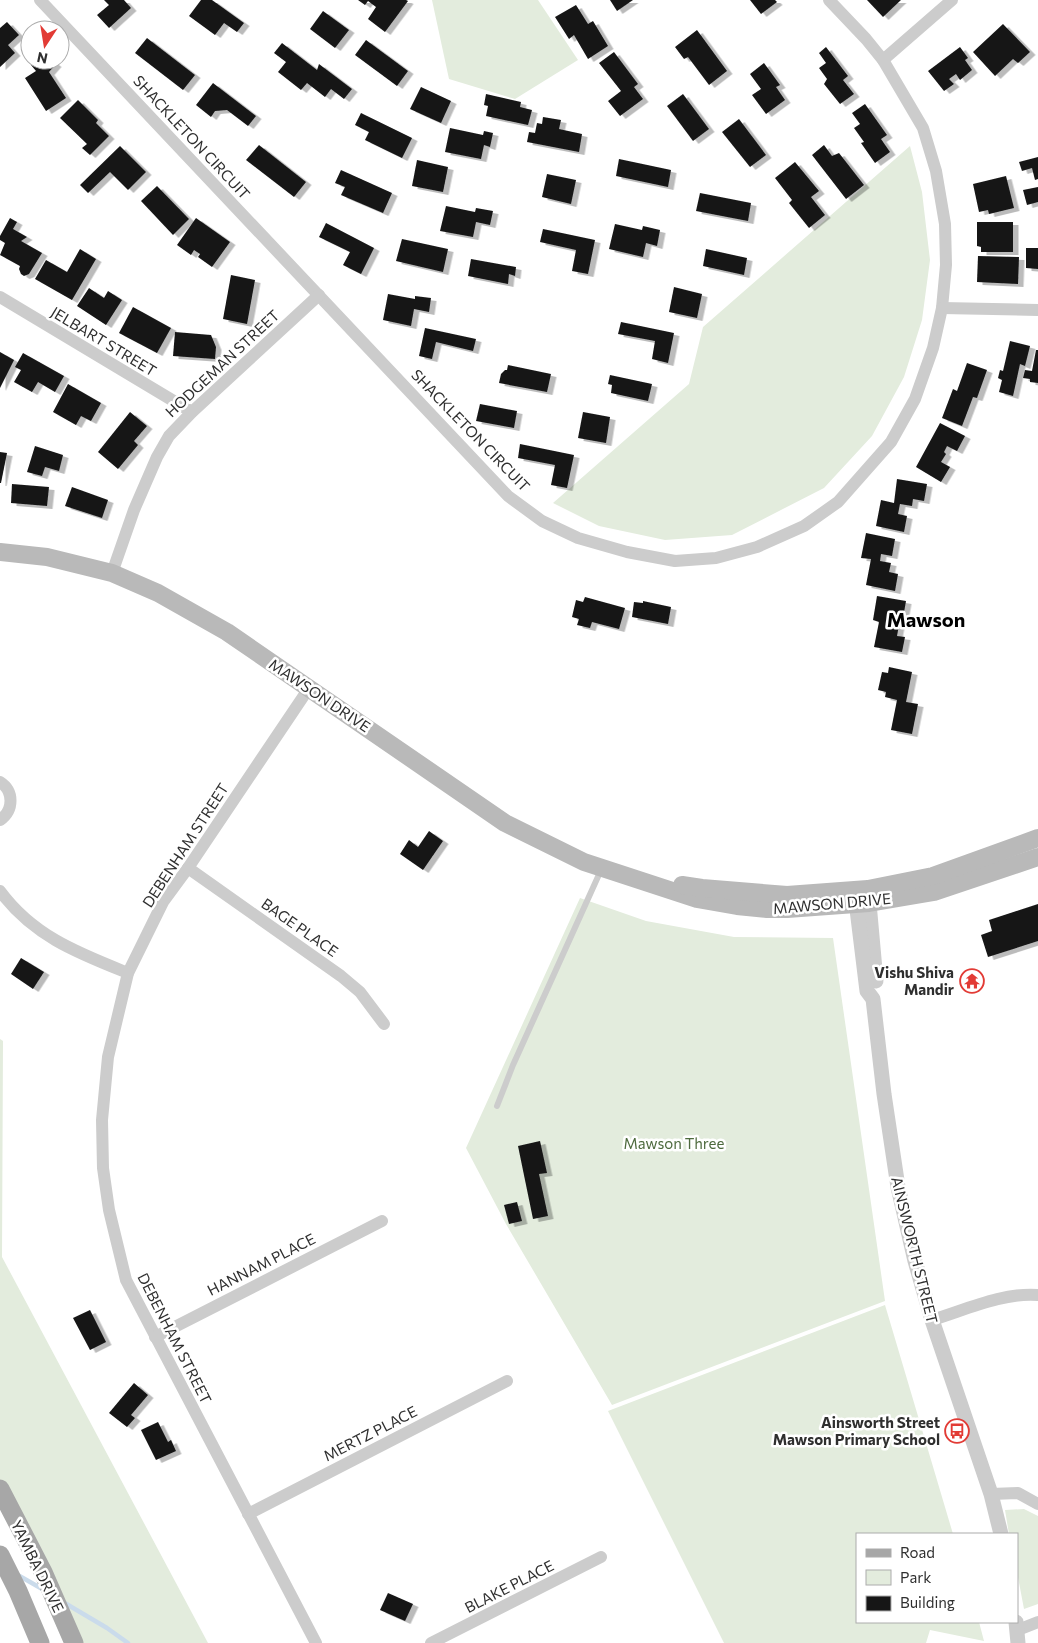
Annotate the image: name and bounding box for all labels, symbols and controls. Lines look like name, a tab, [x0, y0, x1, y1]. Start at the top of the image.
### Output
north arrow	[20, 20, 70, 70]
text: N	[35, 49, 49, 68]
street label: SHACKLETON CIRCUIT	[130, 71, 254, 203]
street label: JELBART STREET	[48, 302, 160, 380]
street label: HODGEMAN STREET	[161, 305, 283, 420]
street label: SHACKLETON CIRCUIT	[408, 365, 534, 495]
district label: Mawson	[887, 607, 965, 631]
street label: MAWSON DRIVE	[266, 654, 374, 736]
street label: DEBENHAM STREET	[138, 779, 232, 910]
street label: MAWSON DRIVE	[772, 889, 892, 917]
street label: BAGE PLACE	[258, 894, 342, 960]
place label: Vishu Shiva Mandir	[874, 963, 954, 998]
temple icon: Vishu Shiva Mandir	[959, 968, 985, 994]
park label: Mawson Three	[624, 1134, 725, 1152]
street label: AINSWORTH STREET	[888, 1175, 942, 1326]
street label: HANNAM PLACE	[204, 1229, 318, 1299]
street label: DEBENHAM STREET	[134, 1270, 216, 1407]
street label: MERTZ PLACE	[320, 1402, 420, 1464]
place label: Ainsworth Street Mawson Primary School	[773, 1413, 940, 1448]
bus stop icon: Ainsworth Street Mawson Primary School	[944, 1418, 970, 1444]
street label: YAMBA DRIVE	[8, 1517, 68, 1615]
legend	[856, 1533, 1018, 1623]
text: Road	[900, 1543, 935, 1561]
street label: BLAKE PLACE	[461, 1556, 557, 1616]
text: Park	[900, 1568, 931, 1586]
text: Building	[900, 1593, 955, 1611]

